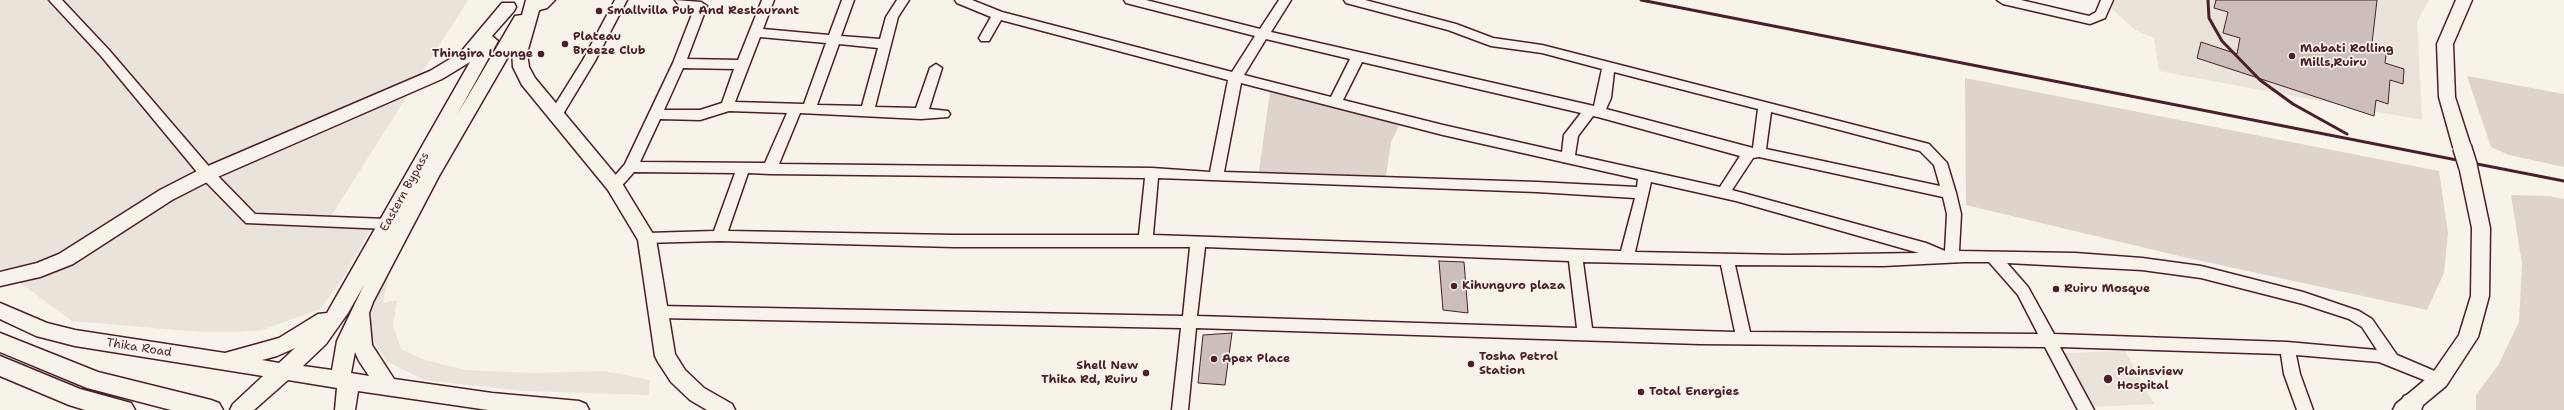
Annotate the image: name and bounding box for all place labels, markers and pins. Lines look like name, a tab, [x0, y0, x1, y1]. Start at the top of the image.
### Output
place label: Smallvilla Pub And Restaurant	[607, 4, 799, 18]
marker: Smallvilla Pub And Restaurant	[594, 6, 604, 16]
place label: Plateau Breeze Club	[573, 30, 645, 58]
marker: Plateau Breeze Club	[560, 39, 570, 49]
place label: Mabati Rolling Mills,Ruiru	[2300, 42, 2393, 70]
place label: Thingira Lounge	[432, 47, 533, 61]
marker: Thingira Lounge	[536, 49, 546, 59]
marker: Mabati Rolling Mills,Ruiru	[2287, 51, 2297, 61]
place label: Kihunguro plaza	[1462, 279, 1565, 293]
marker: Kihunguro plaza	[1449, 281, 1459, 291]
place label: Ruiru Mosque	[2064, 282, 2150, 296]
marker: Ruiru Mosque	[2051, 284, 2061, 294]
place label: Tosha Petrol Station	[1479, 350, 1558, 378]
place label: Apex Place	[1222, 352, 1290, 366]
marker: Apex Place	[1209, 354, 1219, 364]
place label: Shell New Thika Rd, Ruiru	[1041, 359, 1138, 387]
marker: Tosha Petrol Station	[1466, 359, 1476, 369]
place label: Plainsview Hospital	[2117, 365, 2183, 393]
marker: Shell New Thika Rd, Ruiru	[1141, 368, 1151, 378]
marker: Plainsview Hospital	[2102, 373, 2114, 385]
place label: Total Energies	[1649, 385, 1739, 399]
marker: Total Energies	[1636, 387, 1646, 397]

